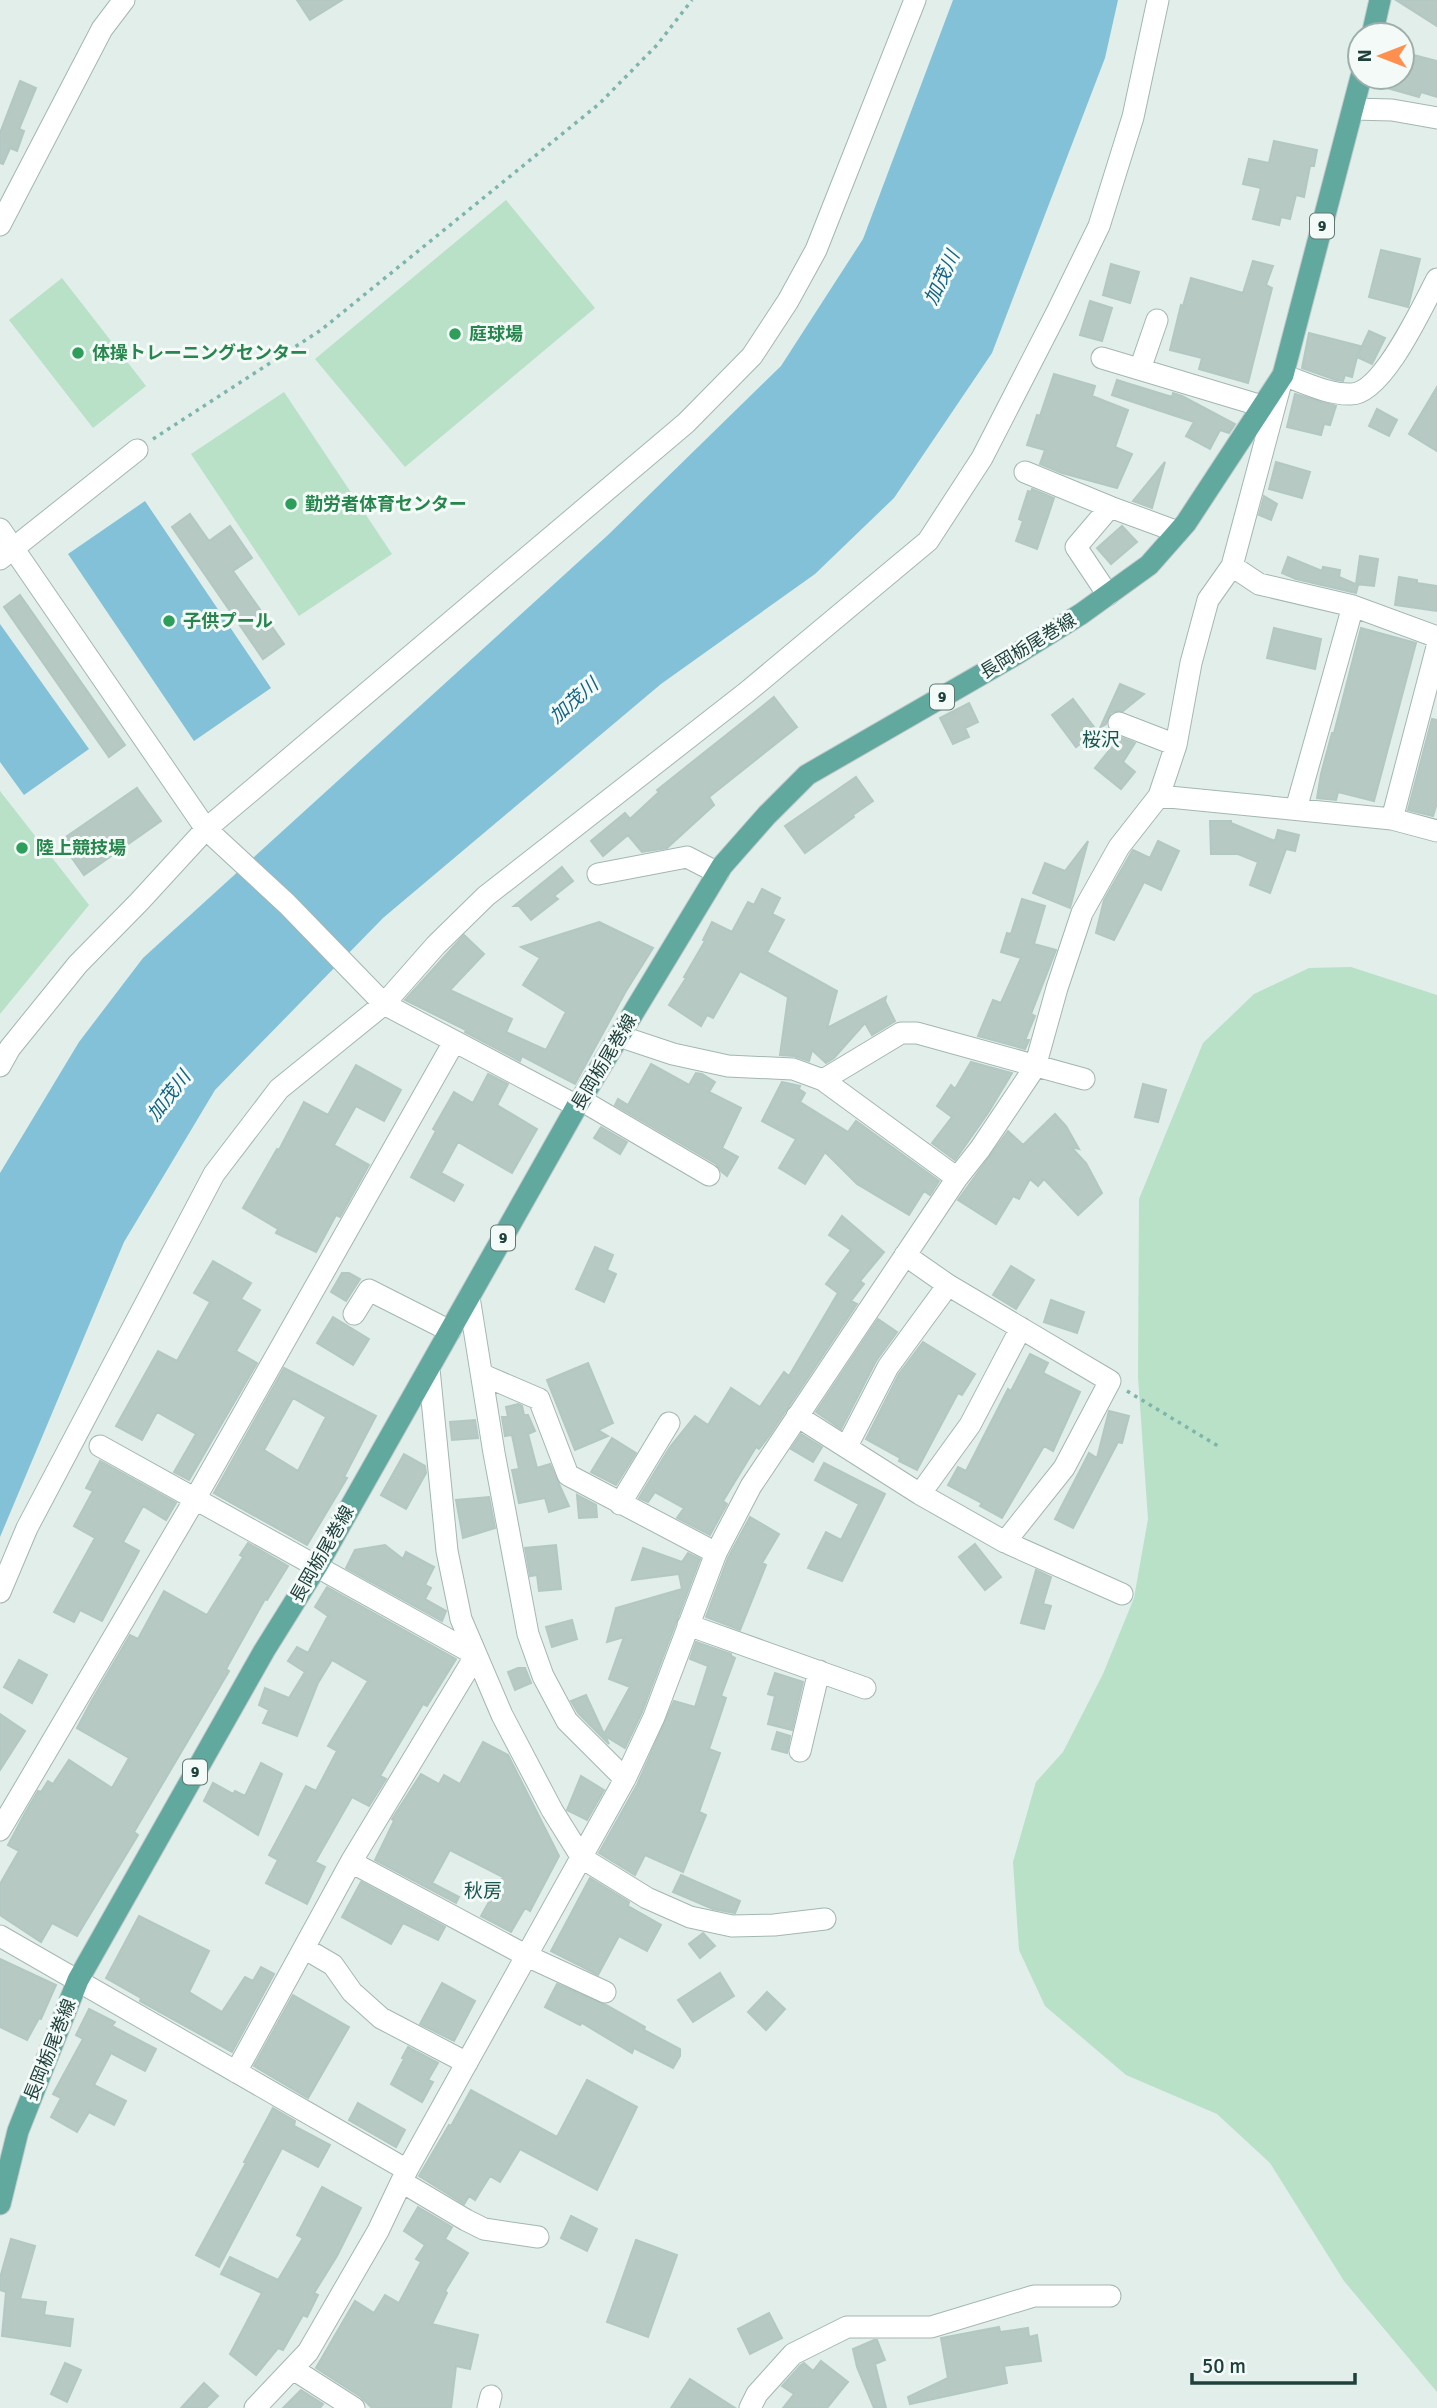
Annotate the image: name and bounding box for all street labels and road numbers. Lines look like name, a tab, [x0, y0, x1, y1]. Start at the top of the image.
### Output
road number: 9	[1310, 214, 1334, 238]
street label: 長岡栃尾巻線	[976, 609, 1080, 683]
road number: 9	[930, 684, 954, 710]
street label: 長岡栃尾巻線	[567, 1010, 641, 1114]
road number: 9	[491, 1226, 515, 1250]
street label: 長岡栃尾巻線	[285, 1502, 359, 1606]
road number: 9	[183, 1760, 207, 1784]
street label: 長岡栃尾巻線	[20, 1996, 80, 2104]

